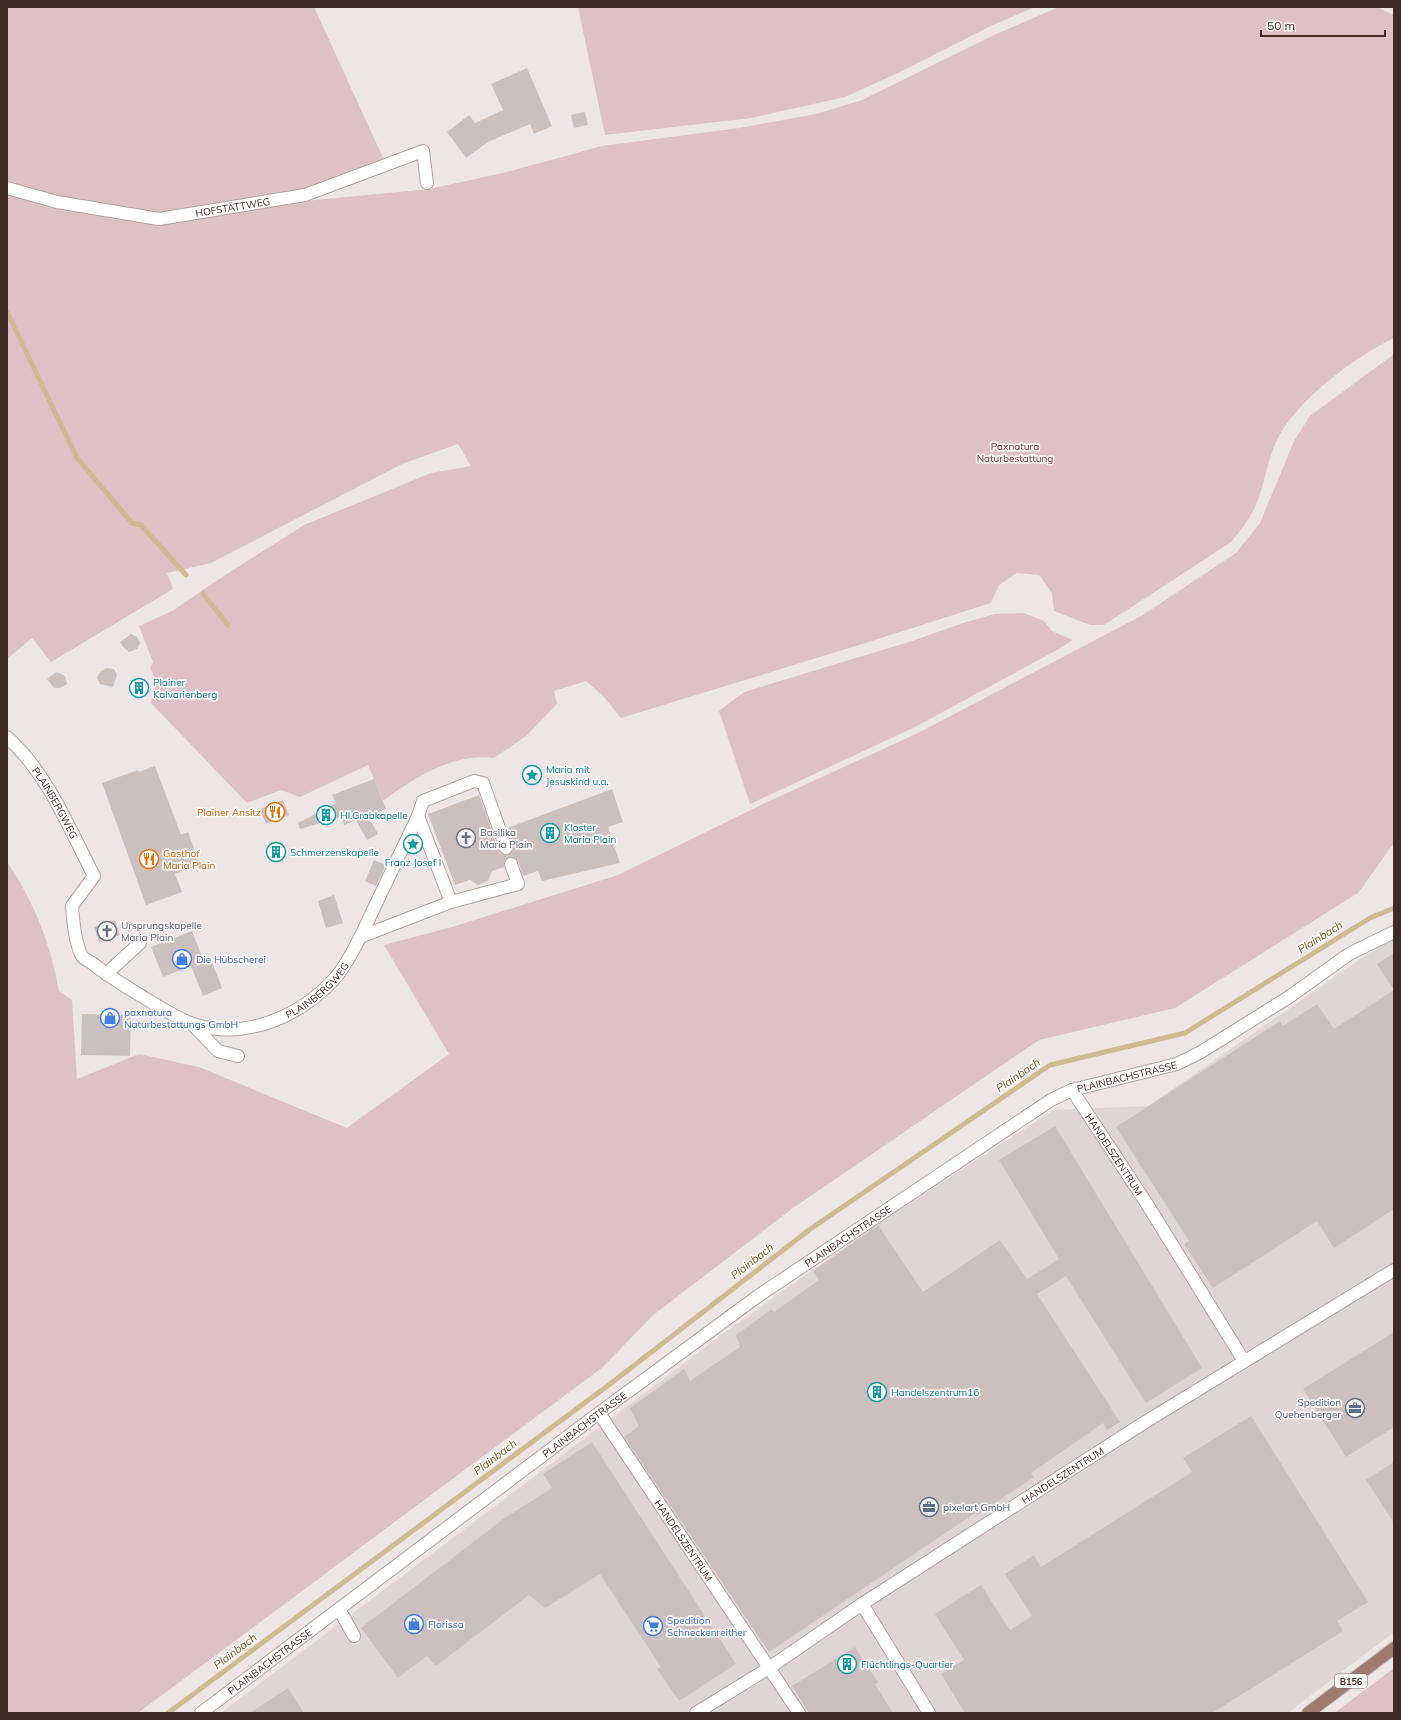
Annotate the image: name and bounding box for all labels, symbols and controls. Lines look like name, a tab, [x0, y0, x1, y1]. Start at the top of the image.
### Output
scale bar	[1261, 12, 1385, 38]
text: 50 m	[1267, 18, 1295, 33]
street label: HOFSTÄTTWEG	[194, 194, 271, 219]
park label: Paxnatura Naturbestattung	[977, 440, 1053, 465]
place label: Plainer Kalvarienberg	[153, 676, 217, 701]
building icon: Plainer Kalvarienberg	[128, 677, 150, 699]
place label: Maria mit Jesuskind u.a.	[546, 763, 609, 788]
street label: PLAINBERGWEG	[30, 764, 81, 841]
place icon: Maria mit Jesuskind u.a.	[521, 764, 543, 786]
restaurant icon: Plainer Ansitz	[264, 801, 286, 823]
building icon: Hl.Grabkapelle	[315, 804, 337, 826]
place label: Plainer Ansitz	[197, 806, 261, 819]
place label: Hl.Grabkapelle	[340, 809, 408, 822]
place label: Kloster Maria Plain	[564, 821, 616, 846]
building icon: Kloster Maria Plain	[539, 822, 561, 844]
place label: Basilika Maria Plain	[480, 826, 532, 851]
church icon: Basilika Maria Plain	[455, 827, 477, 849]
place icon: Franz Josef I	[402, 833, 424, 855]
building icon: Schmerzenskapelle	[265, 841, 287, 863]
place label: Schmerzenskapelle	[290, 846, 379, 859]
place label: Gasthof Maria Plain	[163, 847, 215, 872]
restaurant icon: Gasthof Maria Plain	[138, 848, 160, 870]
place label: Franz Josef I	[385, 856, 441, 869]
water label: Plainbach	[1295, 918, 1345, 956]
place label: Ursprungskapelle Maria Plain	[121, 919, 202, 944]
church icon: Ursprungskapelle Maria Plain	[96, 920, 118, 942]
shop icon: Die Hübscherei	[171, 948, 193, 970]
place label: Die Hübscherei	[196, 953, 266, 966]
street label: PLAINBERGWEG	[283, 960, 351, 1021]
place label: paxnatura Naturbestattungs GmbH	[124, 1006, 238, 1031]
shop icon: paxnatura Naturbestattungs GmbH	[99, 1007, 121, 1029]
water label: Plainbach	[993, 1055, 1043, 1095]
street label: PLAINBACHSTRASSE	[1076, 1058, 1178, 1095]
street label: HANDELSZENTRUM	[1083, 1111, 1146, 1198]
street label: PLAINBACHSTRASSE	[802, 1202, 894, 1270]
water label: Plainbach	[728, 1240, 776, 1282]
building icon: Handelszentrum16	[866, 1381, 888, 1403]
place label: Handelszentrum16	[891, 1386, 979, 1399]
street label: PLAINBACHSTRASSE	[540, 1388, 629, 1460]
place label: Spedition Quehenberger	[1275, 1396, 1341, 1421]
office icon: Spedition Quehenberger	[1344, 1397, 1366, 1419]
water label: Plainbach	[471, 1436, 519, 1478]
street label: HANDELSZENTRUM	[1019, 1444, 1106, 1506]
office icon: pixelart GmbH	[918, 1496, 940, 1518]
street label: HANDELSZENTRUM	[652, 1497, 716, 1584]
place label: pixelart GmbH	[943, 1501, 1010, 1514]
shop icon: Florissa	[403, 1613, 425, 1635]
place label: Spedition Schneckenreither	[667, 1614, 747, 1639]
supermarket icon: Spedition Schneckenreither	[642, 1615, 664, 1637]
place label: Florissa	[428, 1618, 464, 1631]
street label: PLAINBACHSTRASSE	[225, 1625, 315, 1697]
water label: Plainbach	[211, 1630, 259, 1672]
building icon: Flüchtlings-Quartier	[836, 1653, 858, 1675]
place label: Flüchtlings-Quartier	[861, 1658, 954, 1671]
road number: B156	[1335, 1674, 1367, 1688]

